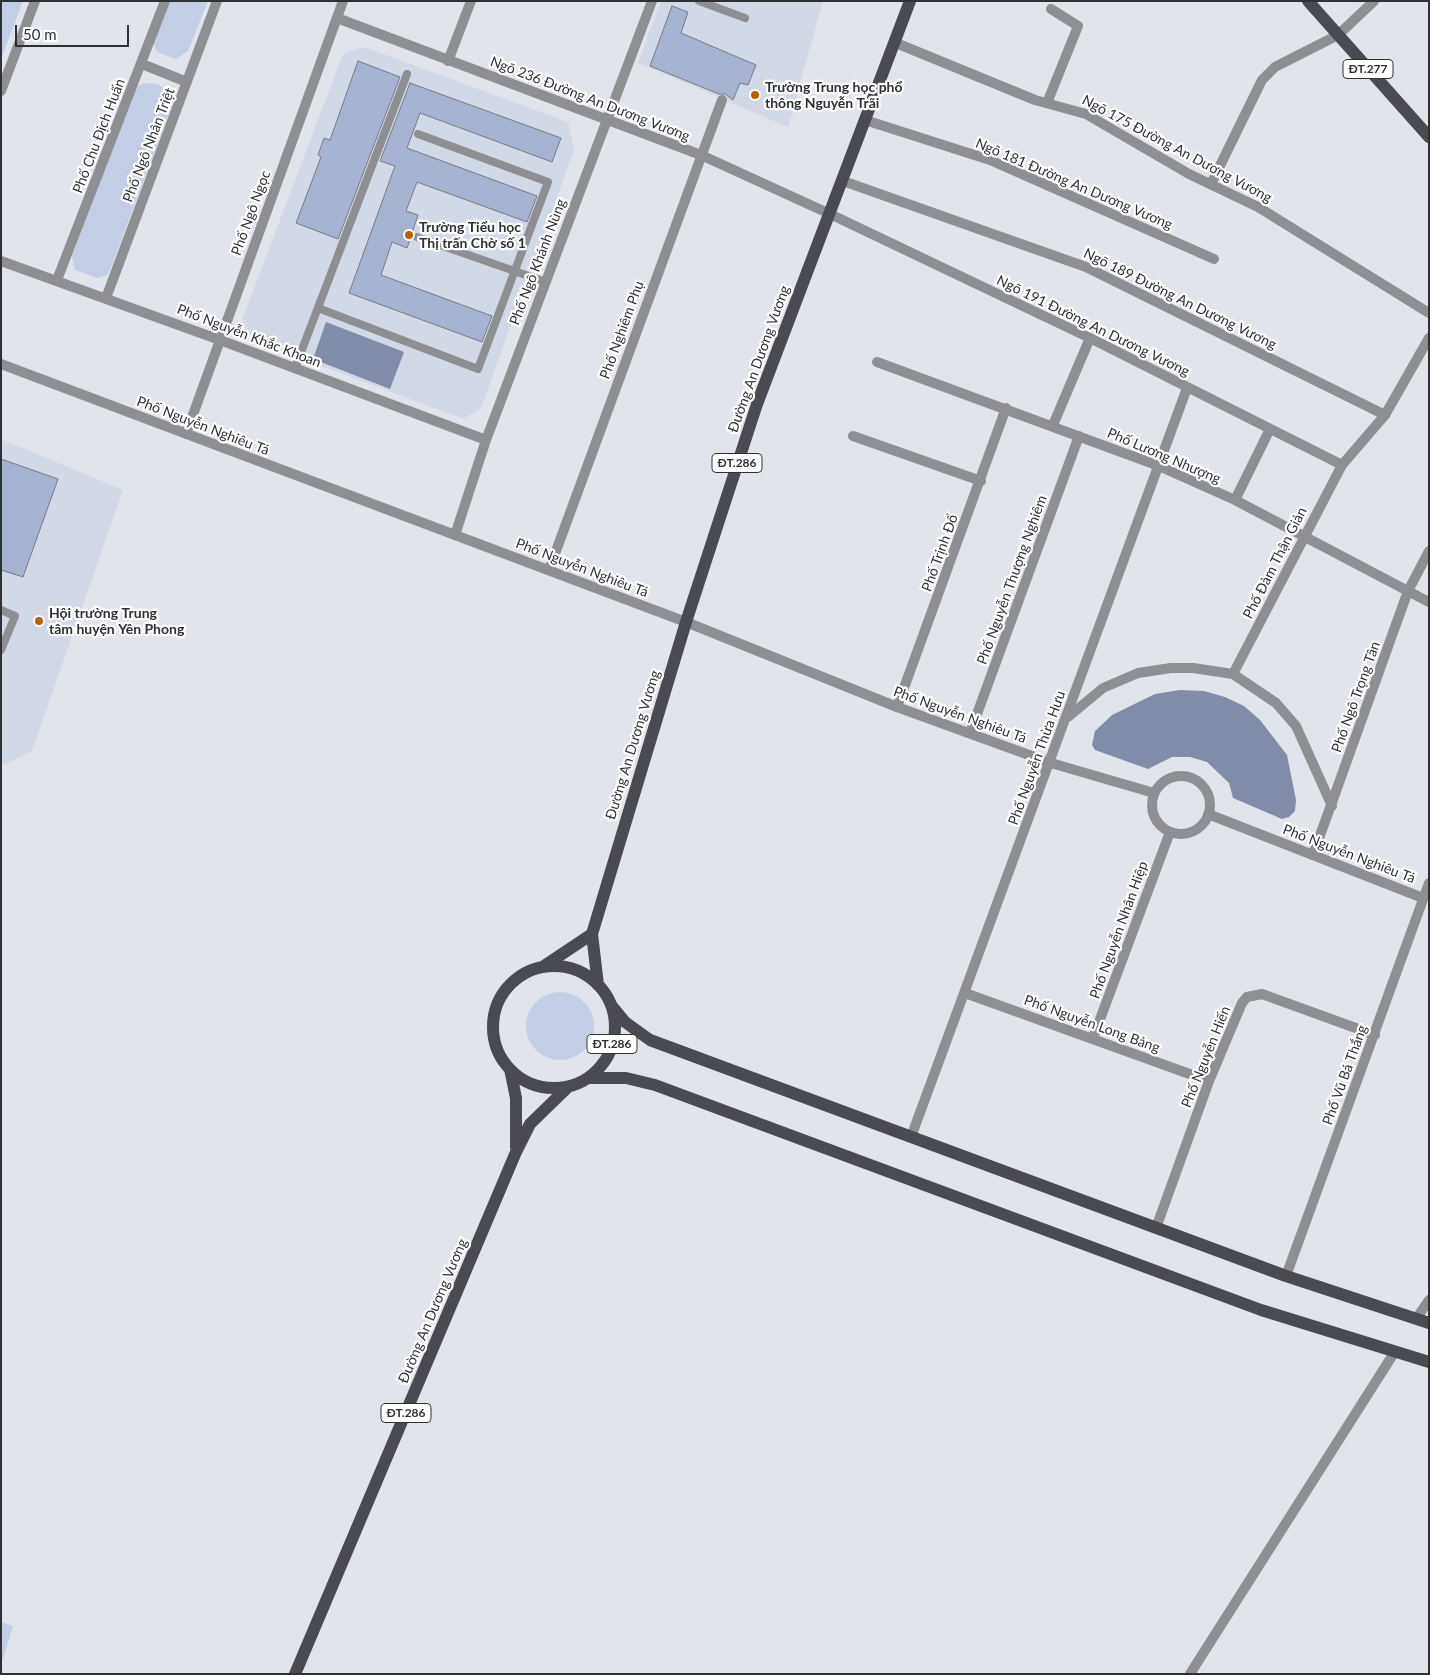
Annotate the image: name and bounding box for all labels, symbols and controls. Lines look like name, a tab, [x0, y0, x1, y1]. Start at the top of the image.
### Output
scale bar	[18, 15, 131, 47]
text: 50 m	[23, 25, 57, 43]
street label: Ngõ 236 Đường An Dương Vương	[488, 53, 692, 145]
road number: ĐT.277	[1343, 60, 1393, 78]
street label: Phố Chu Địch Huấn	[69, 76, 129, 196]
place label: Trường Trung học phổ thông Nguyễn Trãi	[765, 79, 903, 111]
street label: Phố Ngô Nhân Triệt	[119, 85, 179, 205]
marker: Trường Trung học phổ thông Nguyễn Trãi	[749, 89, 761, 101]
street label: Ngõ 175 Đường An Dương Vương	[1079, 92, 1275, 206]
street label: Ngõ 181 Đường An Dương Vương	[973, 135, 1175, 233]
street label: Phố Ngô Ngọc	[228, 168, 274, 258]
street label: Phố Ngô Khánh Nùng	[506, 197, 570, 327]
place label: Trường Tiểu học Thị trấn Chờ số 1	[419, 219, 526, 252]
marker: Trường Tiểu học Thị trấn Chờ số 1	[403, 229, 415, 241]
street label: Ngõ 189 Đường An Dương Vương	[1081, 245, 1279, 353]
street label: Ngõ 191 Đường An Dương Vương	[994, 272, 1192, 380]
street label: Phố Nghiêm Phụ	[596, 279, 648, 381]
street label: Đường An Dương Vương	[725, 283, 793, 435]
street label: Phố Nguyễn Khắc Khoan	[174, 301, 324, 371]
street label: Phố Nguyễn Nghiêu Tá	[134, 393, 272, 459]
street label: Phố Lương Nhượng	[1105, 425, 1223, 487]
road number: ĐT.286	[712, 453, 762, 472]
street label: Phố Nguyễn Thượng Nghiêm	[974, 493, 1050, 667]
street label: Phố Đàm Thận Giản	[1240, 504, 1310, 622]
street label: Phố Trịnh Đổ	[918, 512, 962, 594]
street label: Phố Nguyễn Nghiêu Tá	[513, 535, 651, 601]
place label: Hội trường Trung tâm huyện Yên Phong	[49, 605, 184, 638]
marker: Hội trường Trung tâm huyện Yên Phong	[33, 615, 45, 627]
street label: Phố Ngô Trọng Tân	[1328, 639, 1384, 755]
street label: Đường An Dương Vương	[602, 668, 664, 822]
street label: Phố Nguyễn Nghiêu Tá	[891, 683, 1029, 747]
street label: Phố Nguyễn Thừa Hưu	[1005, 689, 1069, 827]
street label: Phố Nguyễn Nghiêu Tá	[1280, 821, 1418, 887]
street label: Phố Nguyễn Nhân Hiệp	[1086, 859, 1152, 1001]
street label: Phố Nguyễn Long Bảng	[1022, 992, 1162, 1056]
street label: Phố Nguyễn Hiến	[1178, 1004, 1234, 1110]
street label: Phố Vũ Bá Thắng	[1319, 1023, 1371, 1127]
road number: ĐT.286	[587, 1034, 637, 1054]
street label: Đường An Dương Vương	[395, 1236, 471, 1386]
road number: ĐT.286	[381, 1404, 431, 1422]

